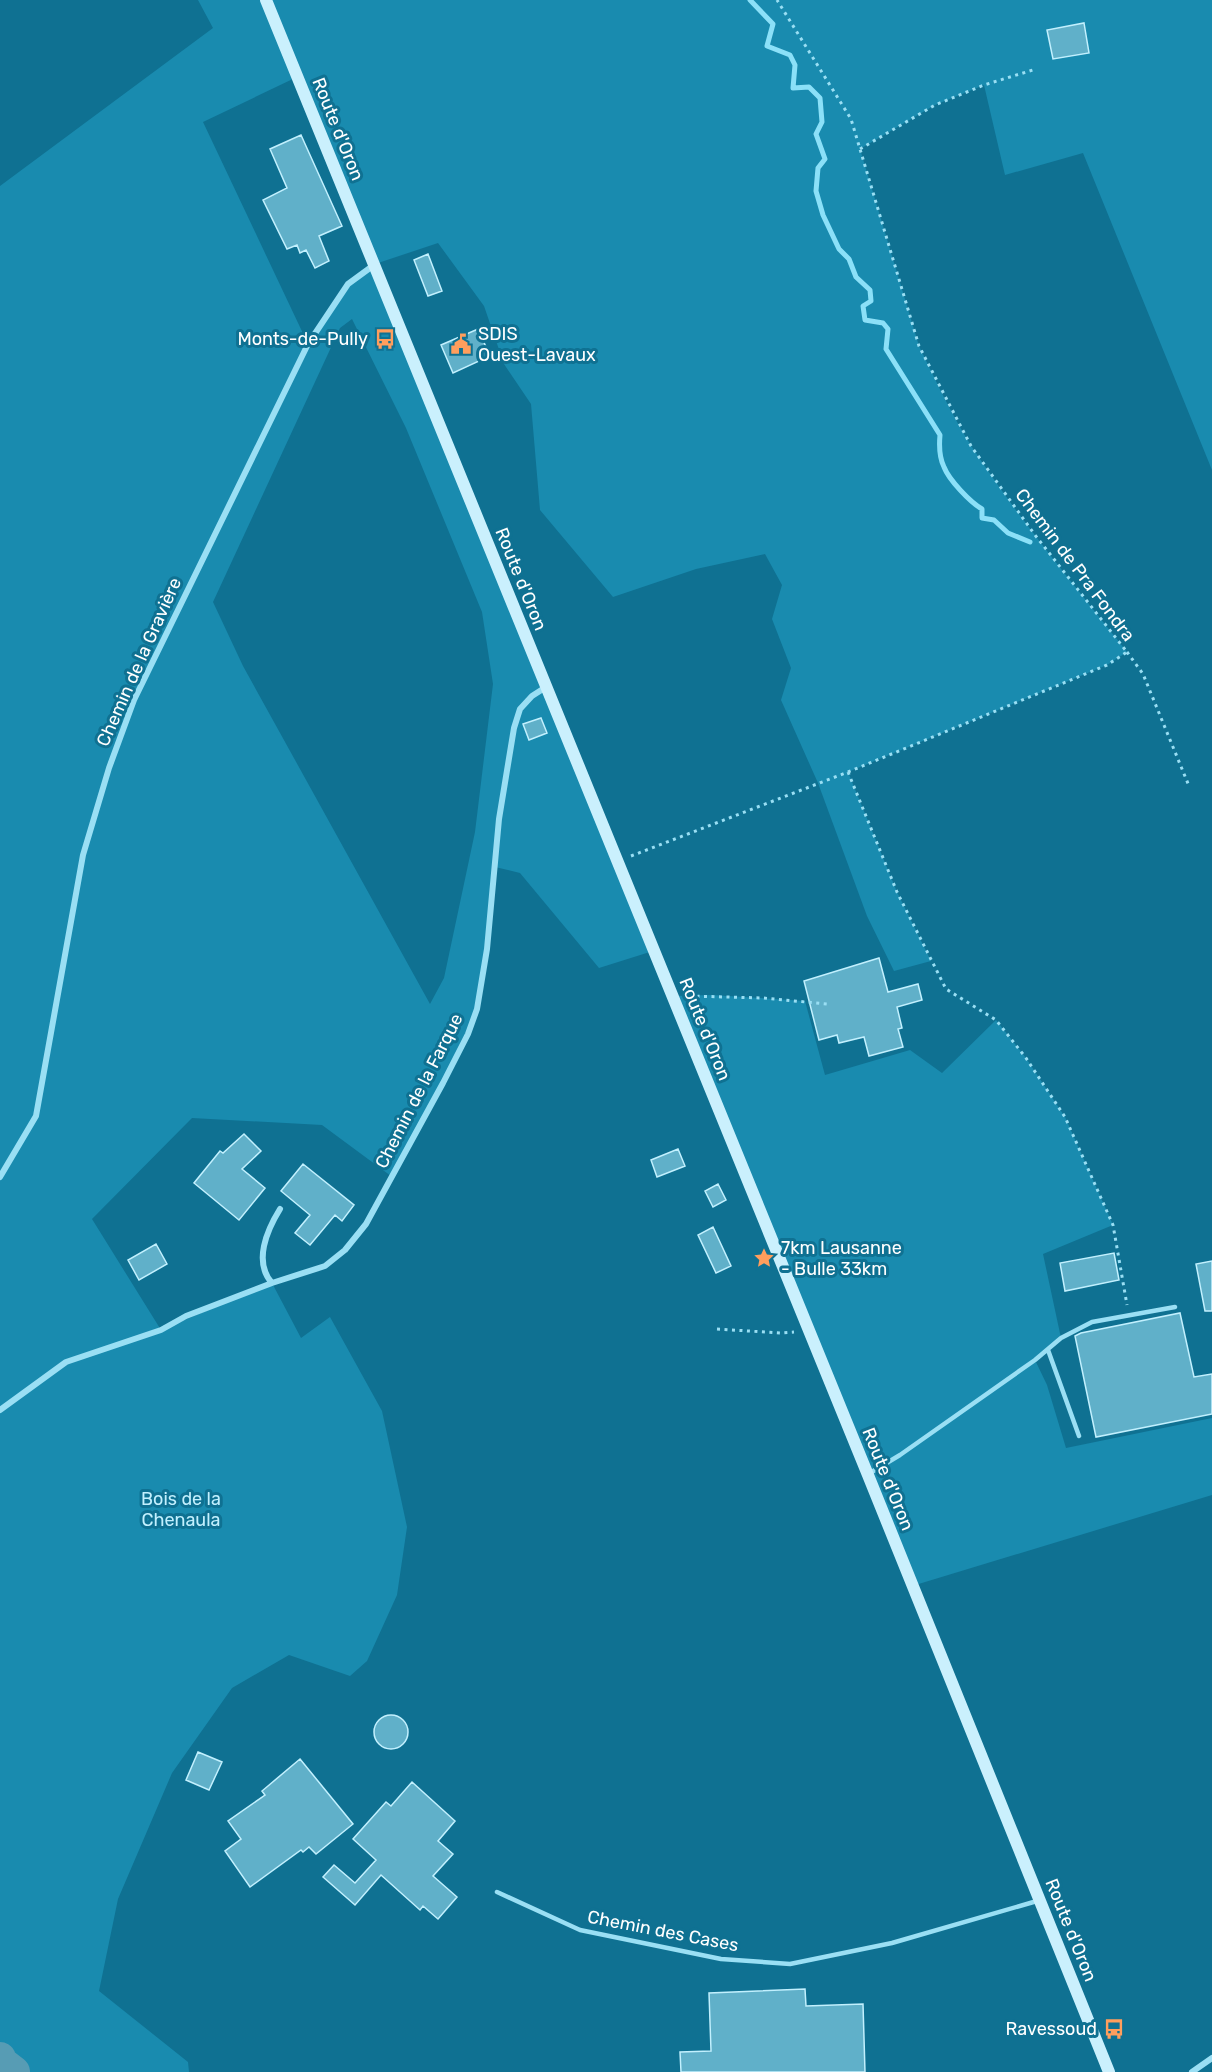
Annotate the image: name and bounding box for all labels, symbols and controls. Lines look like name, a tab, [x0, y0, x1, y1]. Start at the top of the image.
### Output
street label: Route d'Oron	[307, 74, 369, 184]
place label: SDIS Ouest-Lavaux	[478, 323, 596, 366]
bus stop icon: Monts-de-Pully	[373, 327, 397, 351]
place label: Monts-de-Pully	[237, 328, 368, 350]
public building icon: SDIS Ouest-Lavaux	[449, 332, 473, 356]
street label: Chemin de Pra Fondra	[1010, 484, 1140, 646]
street label: Route d'Oron	[490, 524, 552, 634]
street label: Chemin de la Gravière	[92, 574, 186, 750]
street label: Route d'Oron	[674, 974, 736, 1084]
street label: Chemin de la Farque	[370, 1010, 468, 1172]
place label: 7km Lausanne - Bulle 33km	[781, 1237, 902, 1280]
place icon: 7km Lausanne - Bulle 33km	[752, 1246, 776, 1270]
street label: Route d'Oron	[857, 1424, 919, 1534]
park label: Bois de la Chenaula	[141, 1488, 221, 1531]
street label: Route d'Oron	[1040, 1875, 1102, 1985]
street label: Chemin des Cases	[586, 1906, 740, 1956]
bus stop icon: Ravessoud	[1102, 2017, 1126, 2041]
place label: Ravessoud	[1005, 2018, 1097, 2040]

